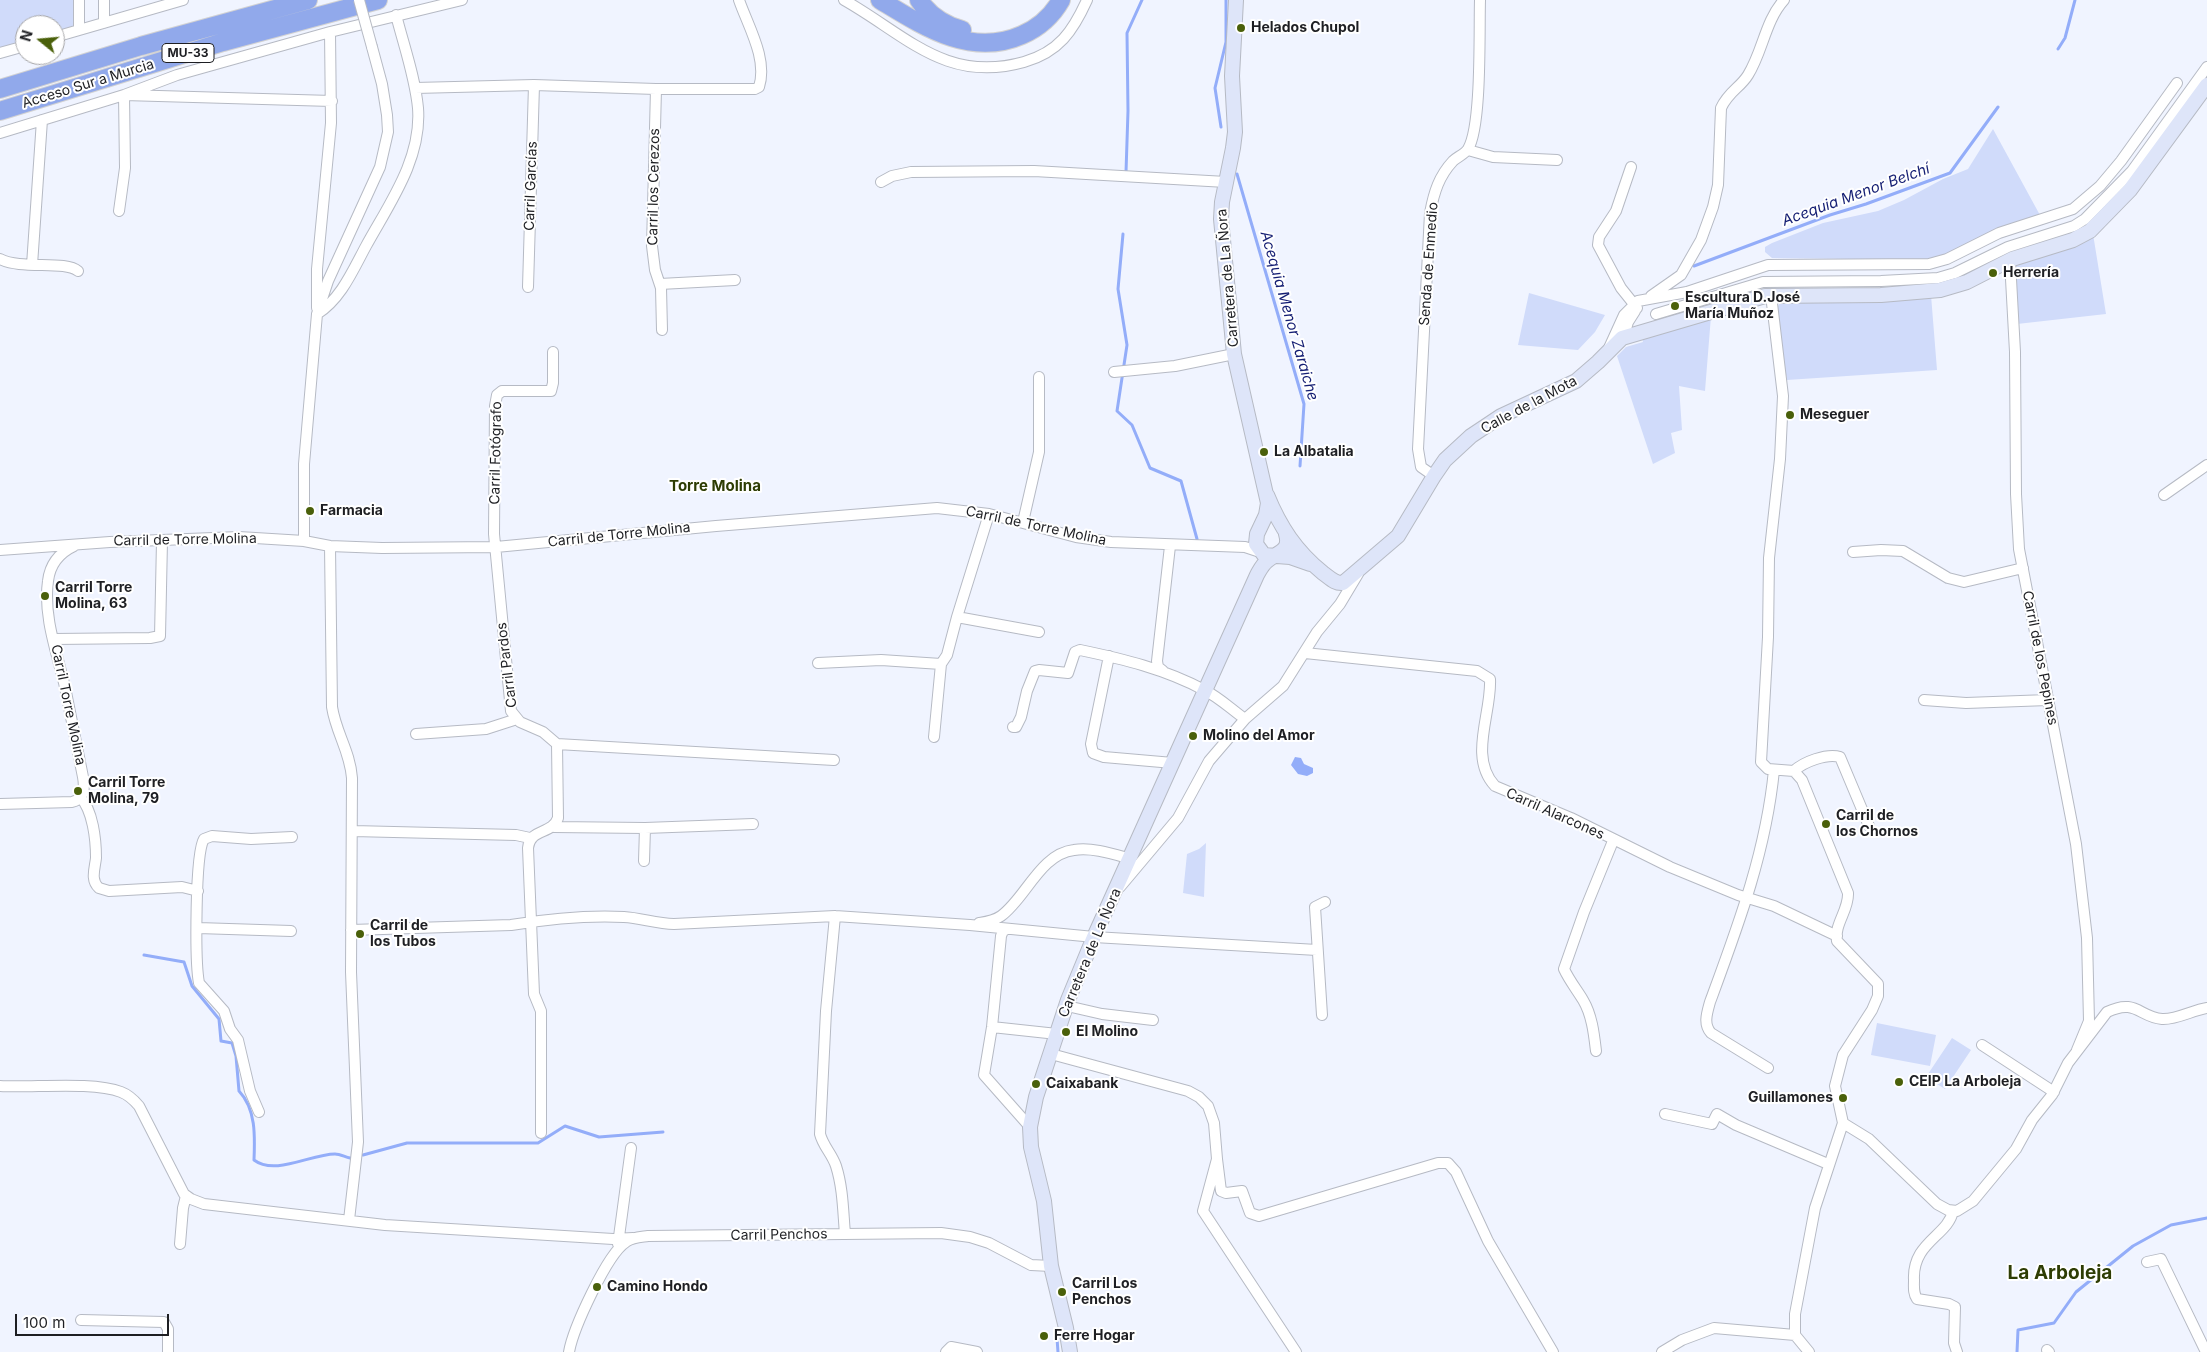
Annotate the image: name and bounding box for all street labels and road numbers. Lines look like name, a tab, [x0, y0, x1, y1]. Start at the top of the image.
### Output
road number: MU-33	[162, 44, 214, 62]
street label: Acceso Sur a Murcia	[20, 56, 156, 112]
street label: Carril los Cerezos	[645, 128, 663, 246]
street label: Carril Garcías	[521, 141, 541, 231]
street label: Senda de Enmedio	[1416, 202, 1442, 326]
street label: Carretera de La Ñora	[1214, 208, 1242, 348]
street label: Calle de la Mota	[1478, 373, 1580, 437]
street label: Carril Fotógrafo	[487, 401, 505, 505]
street label: Carril de Torre Molina	[964, 503, 1108, 549]
street label: Carril de Torre Molina	[547, 519, 691, 551]
street label: Carril de Torre Molina	[113, 530, 257, 550]
street label: Carril de los Pepines	[2019, 589, 2061, 727]
street label: Carril Pardos	[493, 621, 521, 709]
street label: Carril Torre Molina	[47, 643, 89, 767]
street label: Carril Alarcones	[1503, 785, 1607, 843]
street label: Carretera de La Ñora	[1055, 886, 1125, 1020]
street label: Carril Penchos	[730, 1226, 828, 1244]

